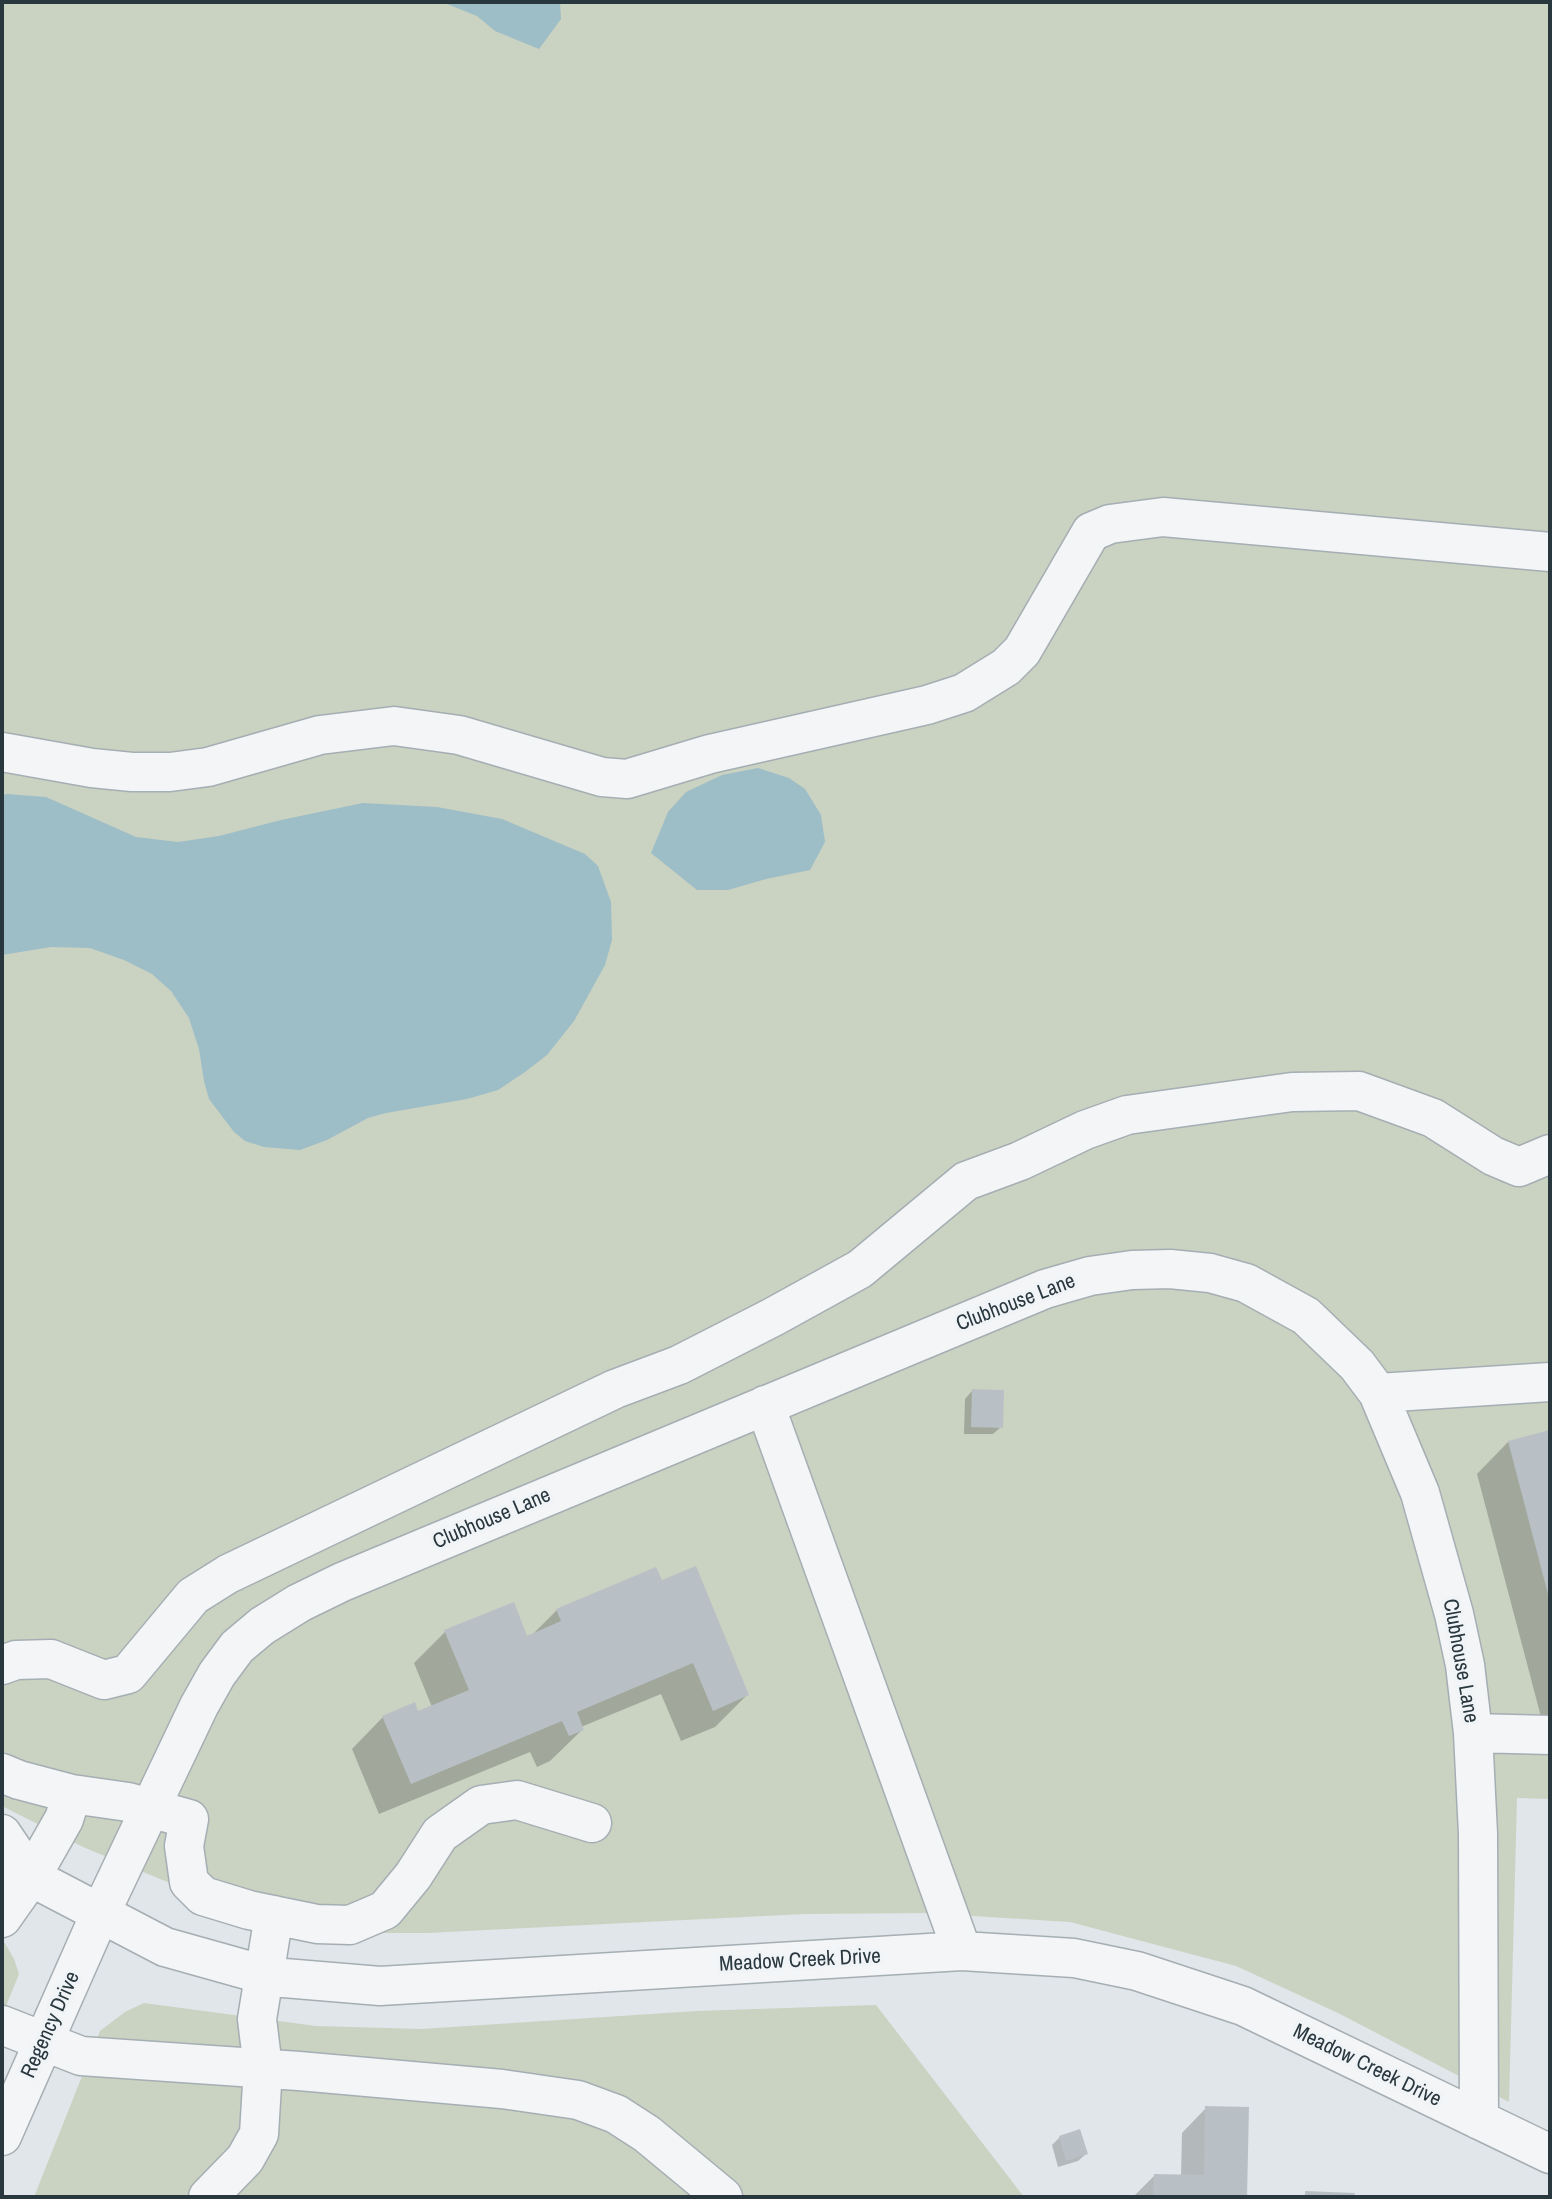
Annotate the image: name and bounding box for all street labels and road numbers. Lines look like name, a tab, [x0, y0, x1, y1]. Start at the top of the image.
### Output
street label: Clubhouse Lane	[953, 1269, 1079, 1337]
street label: Clubhouse Lane	[429, 1483, 555, 1555]
street label: Clubhouse Lane	[1437, 1597, 1483, 1725]
street label: Meadow Creek Drive	[719, 1944, 881, 1978]
street label: Regency Drive	[16, 1968, 86, 2082]
street label: Meadow Creek Drive	[1289, 2019, 1445, 2113]

